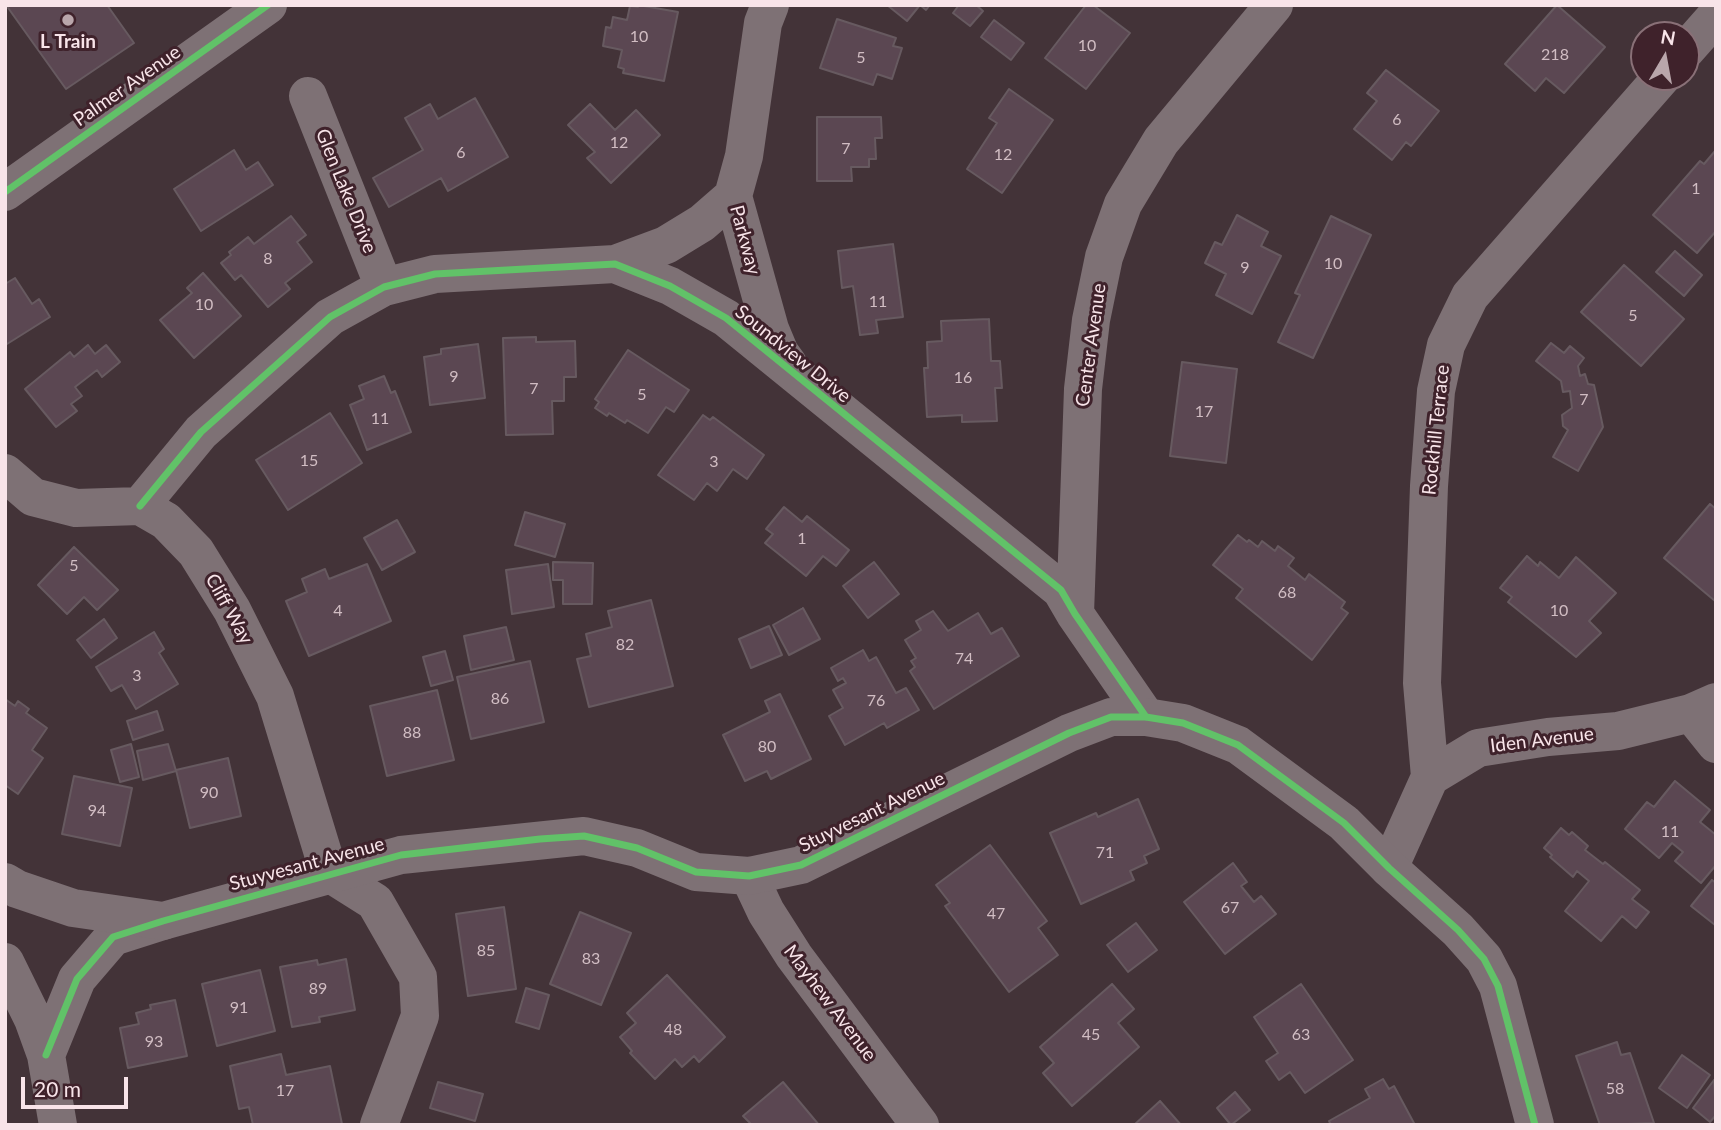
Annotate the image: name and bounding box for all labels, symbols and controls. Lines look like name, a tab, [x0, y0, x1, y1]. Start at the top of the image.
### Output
marker: L Train	[60, 12, 76, 28]
north arrow	[1630, 21, 1700, 91]
text: N	[1659, 24, 1678, 49]
house number: 10	[630, 27, 648, 47]
place label: L Train	[40, 31, 96, 53]
house number: 10	[1078, 36, 1096, 56]
street label: Palmer Avenue	[69, 41, 185, 131]
house number: 218	[1541, 45, 1569, 65]
house number: 5	[856, 48, 866, 68]
house number: 6	[1392, 110, 1402, 130]
street label: Glen Lake Drive	[311, 125, 381, 257]
house number: 12	[610, 133, 628, 153]
house number: 7	[841, 139, 851, 159]
house number: 6	[456, 143, 466, 163]
house number: 12	[994, 145, 1012, 165]
house number: 1	[1691, 179, 1701, 199]
street label: Parkway	[725, 203, 765, 277]
house number: 8	[263, 249, 273, 269]
house number: 10	[1324, 254, 1342, 274]
house number: 9	[1240, 258, 1250, 278]
street label: Center Avenue	[1071, 282, 1111, 408]
house number: 11	[869, 292, 887, 312]
house number: 10	[195, 295, 213, 315]
street label: Soundview Drive	[731, 300, 855, 408]
house number: 5	[1628, 306, 1638, 326]
street label: Rockhill Terrace	[1418, 364, 1454, 496]
house number: 9	[449, 367, 459, 387]
house number: 16	[954, 368, 972, 388]
house number: 7	[529, 379, 539, 399]
house number: 5	[637, 385, 647, 405]
house number: 7	[1579, 390, 1589, 410]
house number: 17	[1195, 402, 1213, 422]
house number: 11	[371, 409, 389, 429]
house number: 15	[300, 451, 318, 471]
house number: 3	[709, 452, 719, 472]
house number: 1	[797, 529, 807, 549]
house number: 5	[69, 556, 79, 576]
street label: Cliff Way	[200, 570, 258, 648]
house number: 68	[1278, 583, 1296, 603]
house number: 4	[333, 601, 343, 621]
house number: 10	[1550, 601, 1568, 621]
house number: 82	[616, 635, 634, 655]
house number: 74	[955, 649, 973, 669]
house number: 3	[132, 666, 142, 686]
house number: 86	[491, 689, 509, 709]
house number: 76	[867, 691, 885, 711]
street label: Iden Avenue	[1489, 722, 1595, 758]
house number: 88	[403, 723, 421, 743]
house number: 80	[758, 737, 776, 757]
street label: Stuyvesant Avenue	[795, 767, 949, 857]
house number: 90	[200, 783, 218, 803]
house number: 94	[88, 801, 106, 821]
house number: 11	[1661, 822, 1679, 842]
street label: Stuyvesant Avenue	[227, 832, 387, 896]
house number: 71	[1096, 843, 1114, 863]
house number: 67	[1221, 898, 1239, 918]
house number: 47	[987, 904, 1005, 924]
street label: Mayhew Avenue	[779, 940, 881, 1066]
house number: 85	[477, 941, 495, 961]
house number: 83	[582, 949, 600, 969]
house number: 89	[309, 979, 327, 999]
house number: 91	[230, 998, 248, 1018]
house number: 48	[664, 1020, 682, 1040]
house number: 45	[1082, 1025, 1100, 1045]
house number: 63	[1292, 1025, 1310, 1045]
house number: 93	[145, 1032, 163, 1052]
scale bar	[24, 1064, 131, 1108]
text: 20 m	[34, 1076, 81, 1101]
house number: 58	[1606, 1079, 1624, 1099]
house number: 17	[276, 1081, 294, 1101]

